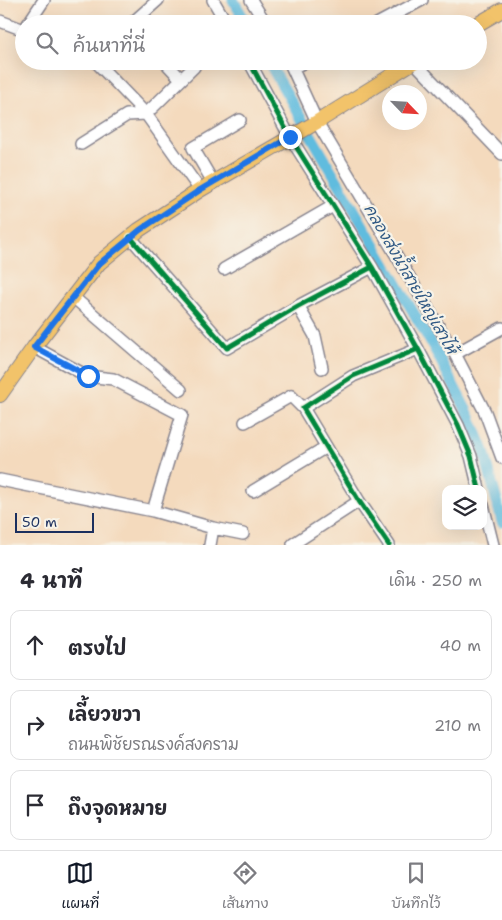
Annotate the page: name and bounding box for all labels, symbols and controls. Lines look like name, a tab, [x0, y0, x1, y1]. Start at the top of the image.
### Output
search box	[15, 15, 487, 70]
icon: search	[33, 29, 61, 57]
text: ค้นหาที่นี่	[73, 33, 145, 58]
north arrow	[382, 85, 427, 130]
route end	[279, 126, 302, 149]
water label: คลองส่งน้ำสายใหญ่เสาไห้	[359, 198, 468, 361]
route start	[77, 365, 100, 388]
map controls	[442, 485, 487, 530]
button: layers	[442, 485, 487, 530]
scale bar	[15, 510, 94, 533]
text: 50 m	[22, 513, 57, 531]
text: 4 นาที	[20, 567, 82, 595]
text: เดิน · 250 m	[389, 570, 482, 591]
icon: ahead	[21, 631, 49, 659]
text: 40 m	[439, 635, 481, 656]
text: ตรงไป	[68, 636, 126, 661]
text: เลี้ยวขวา	[68, 702, 141, 727]
icon: right	[21, 711, 49, 739]
text: 210 m	[434, 715, 481, 736]
text: ถนนพิชัยรณรงค์สงคราม	[68, 734, 239, 755]
icon: arrive	[21, 791, 49, 819]
text: ถึงจุดหมาย	[68, 796, 167, 821]
tab: แผนที่	[61, 859, 99, 913]
tab: เส้นทาง	[222, 859, 268, 913]
tab: บันทึกไว้	[391, 859, 441, 913]

